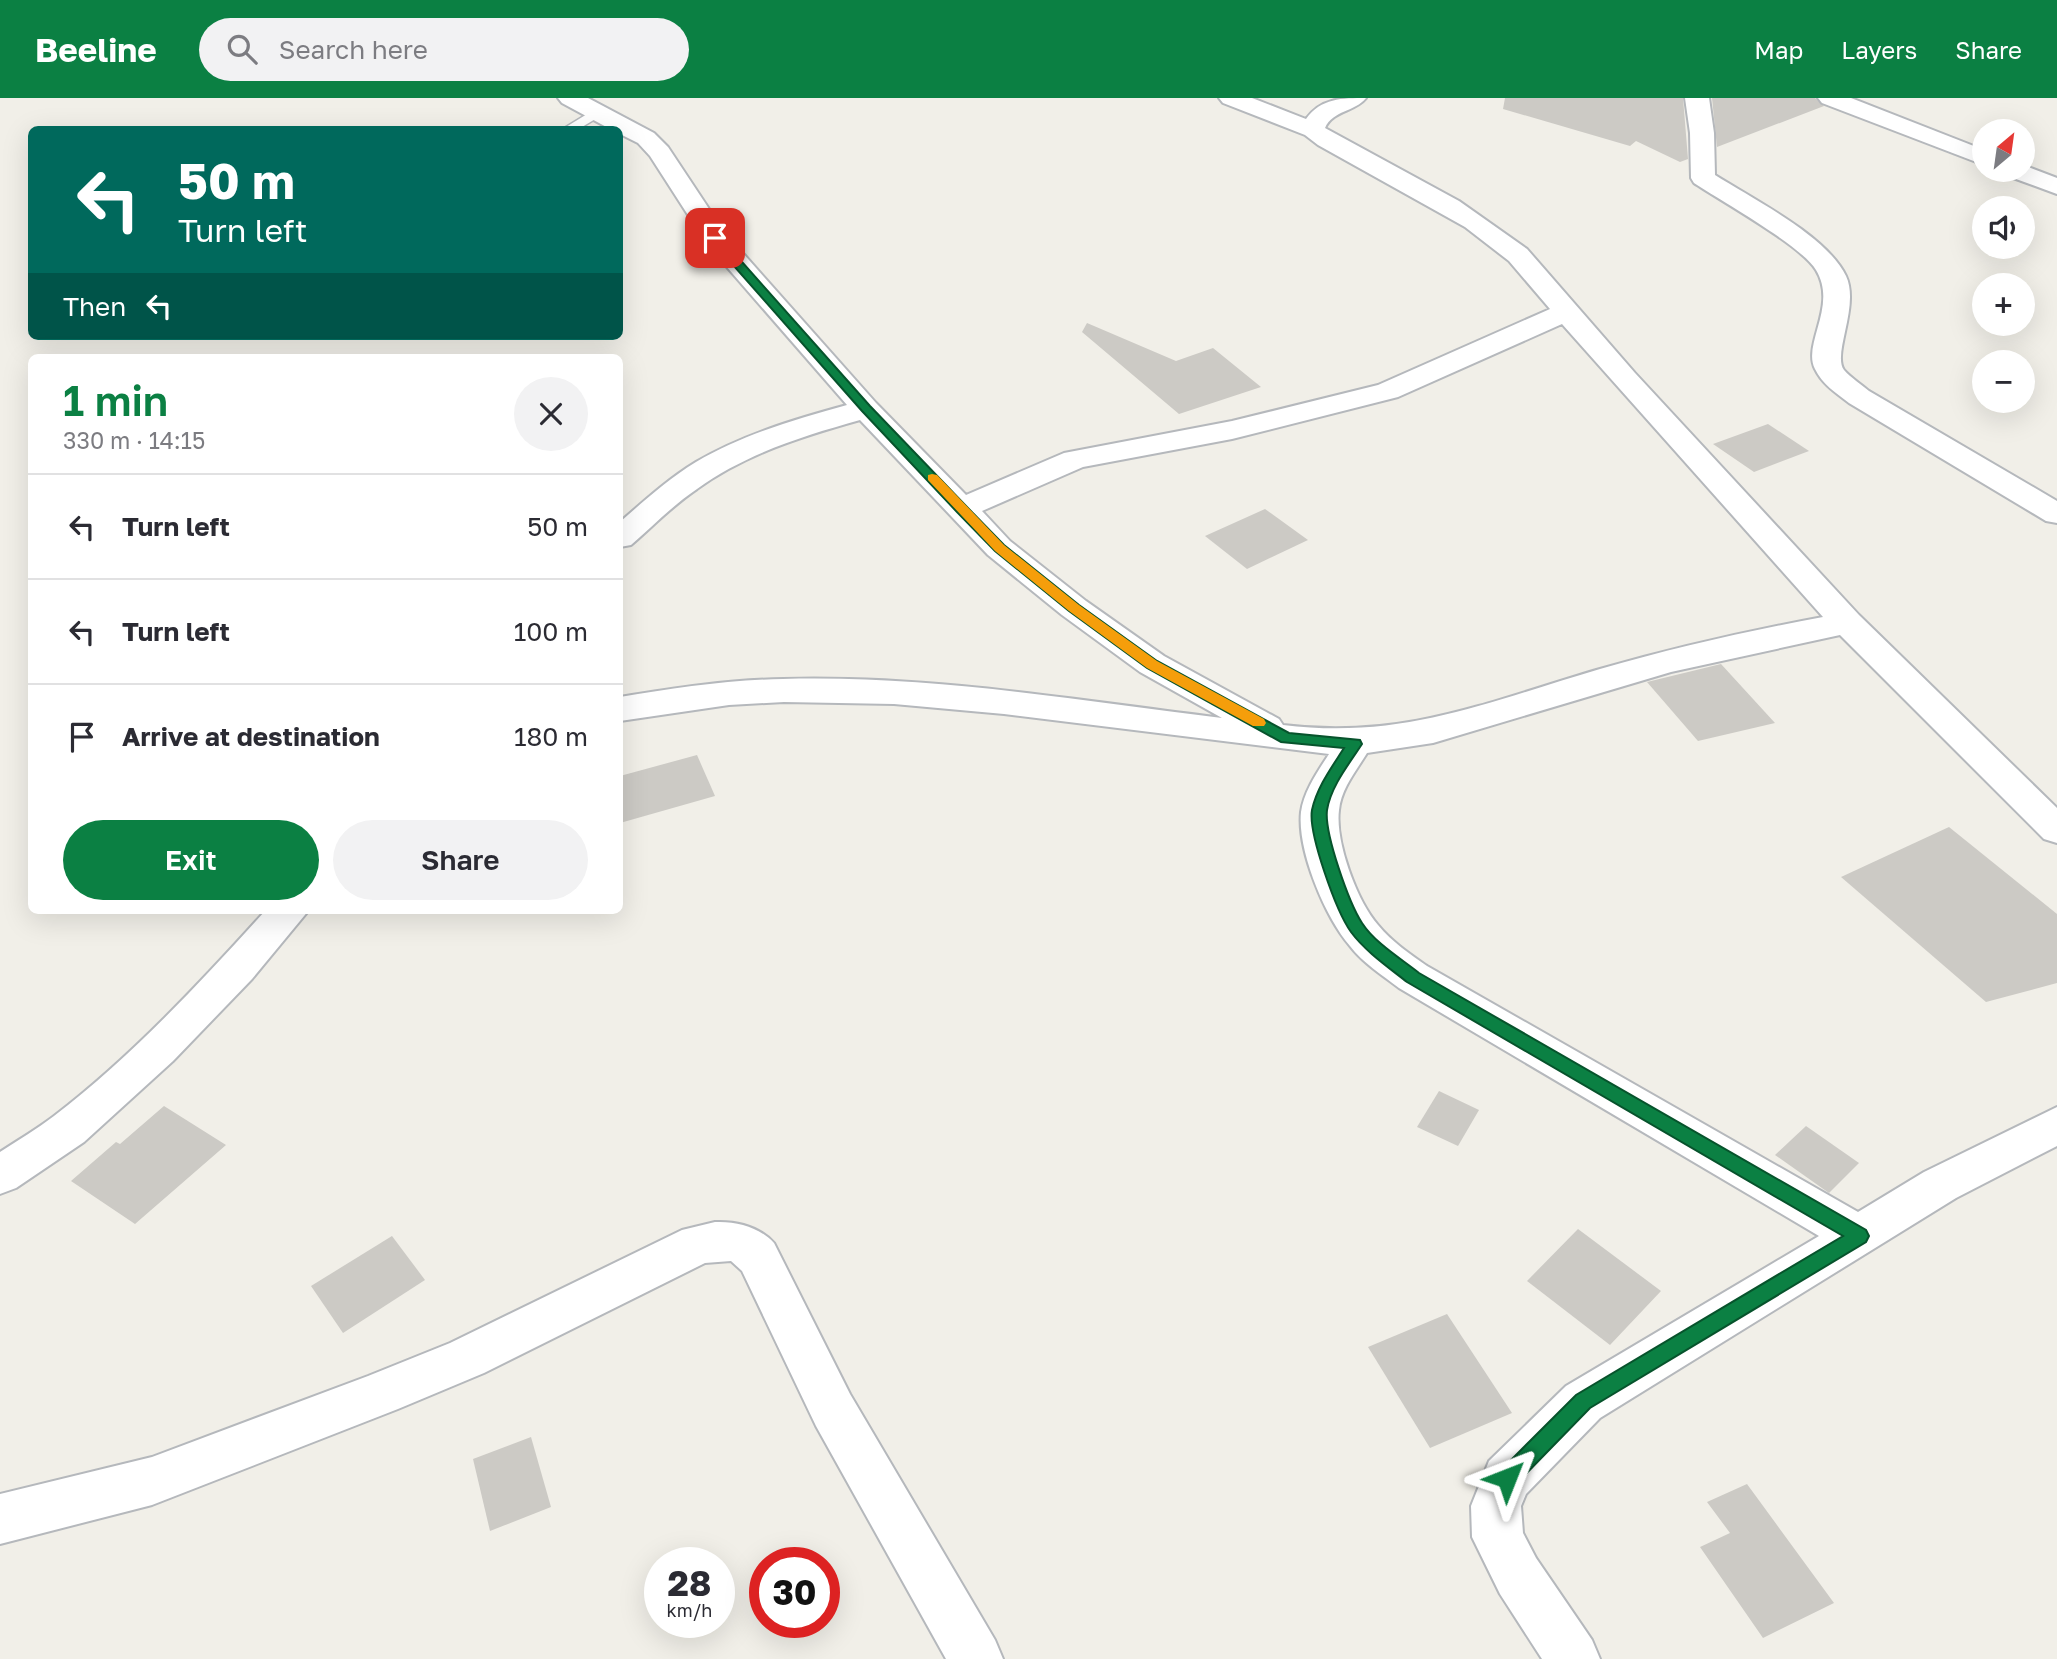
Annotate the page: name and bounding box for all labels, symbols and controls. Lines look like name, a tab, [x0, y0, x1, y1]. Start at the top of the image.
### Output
search box	[199, 18, 689, 81]
text: Beeline	[35, 30, 157, 69]
icon: search	[223, 30, 261, 68]
text: Search here	[279, 34, 428, 65]
text: Map	[1754, 35, 1803, 64]
text: Layers	[1841, 35, 1917, 64]
text: Share	[1955, 35, 2022, 64]
north arrow	[1972, 119, 2035, 182]
map controls	[1972, 119, 2035, 413]
text: 50 m	[178, 151, 295, 210]
icon: left	[63, 154, 154, 245]
button: sound	[1972, 196, 2035, 259]
pin	[685, 208, 745, 268]
text: Turn left	[178, 211, 307, 249]
icon: arrive	[696, 219, 734, 257]
button: +	[1972, 273, 2035, 336]
icon: left	[140, 287, 178, 325]
text: Then	[63, 291, 126, 322]
button: −	[1972, 350, 2035, 413]
text: 1 min	[63, 375, 168, 425]
button: close	[514, 377, 588, 451]
text: 330 m · 14:15	[63, 426, 205, 454]
icon: left	[63, 508, 101, 546]
text: Turn left	[122, 511, 230, 542]
text: 50 m	[527, 511, 588, 542]
icon: left	[63, 613, 101, 651]
text: Turn left	[122, 616, 230, 647]
text: 100 m	[514, 616, 588, 647]
icon: arrive	[63, 718, 101, 756]
text: Arrive at destination	[122, 721, 380, 752]
text: 180 m	[514, 721, 588, 752]
button: Exit	[63, 820, 319, 900]
button: Share	[333, 820, 588, 900]
position arrow	[1470, 1441, 1544, 1515]
speed limit sign: 30	[749, 1547, 840, 1638]
text: 28	[668, 1562, 711, 1604]
text: km/h	[667, 1599, 712, 1621]

